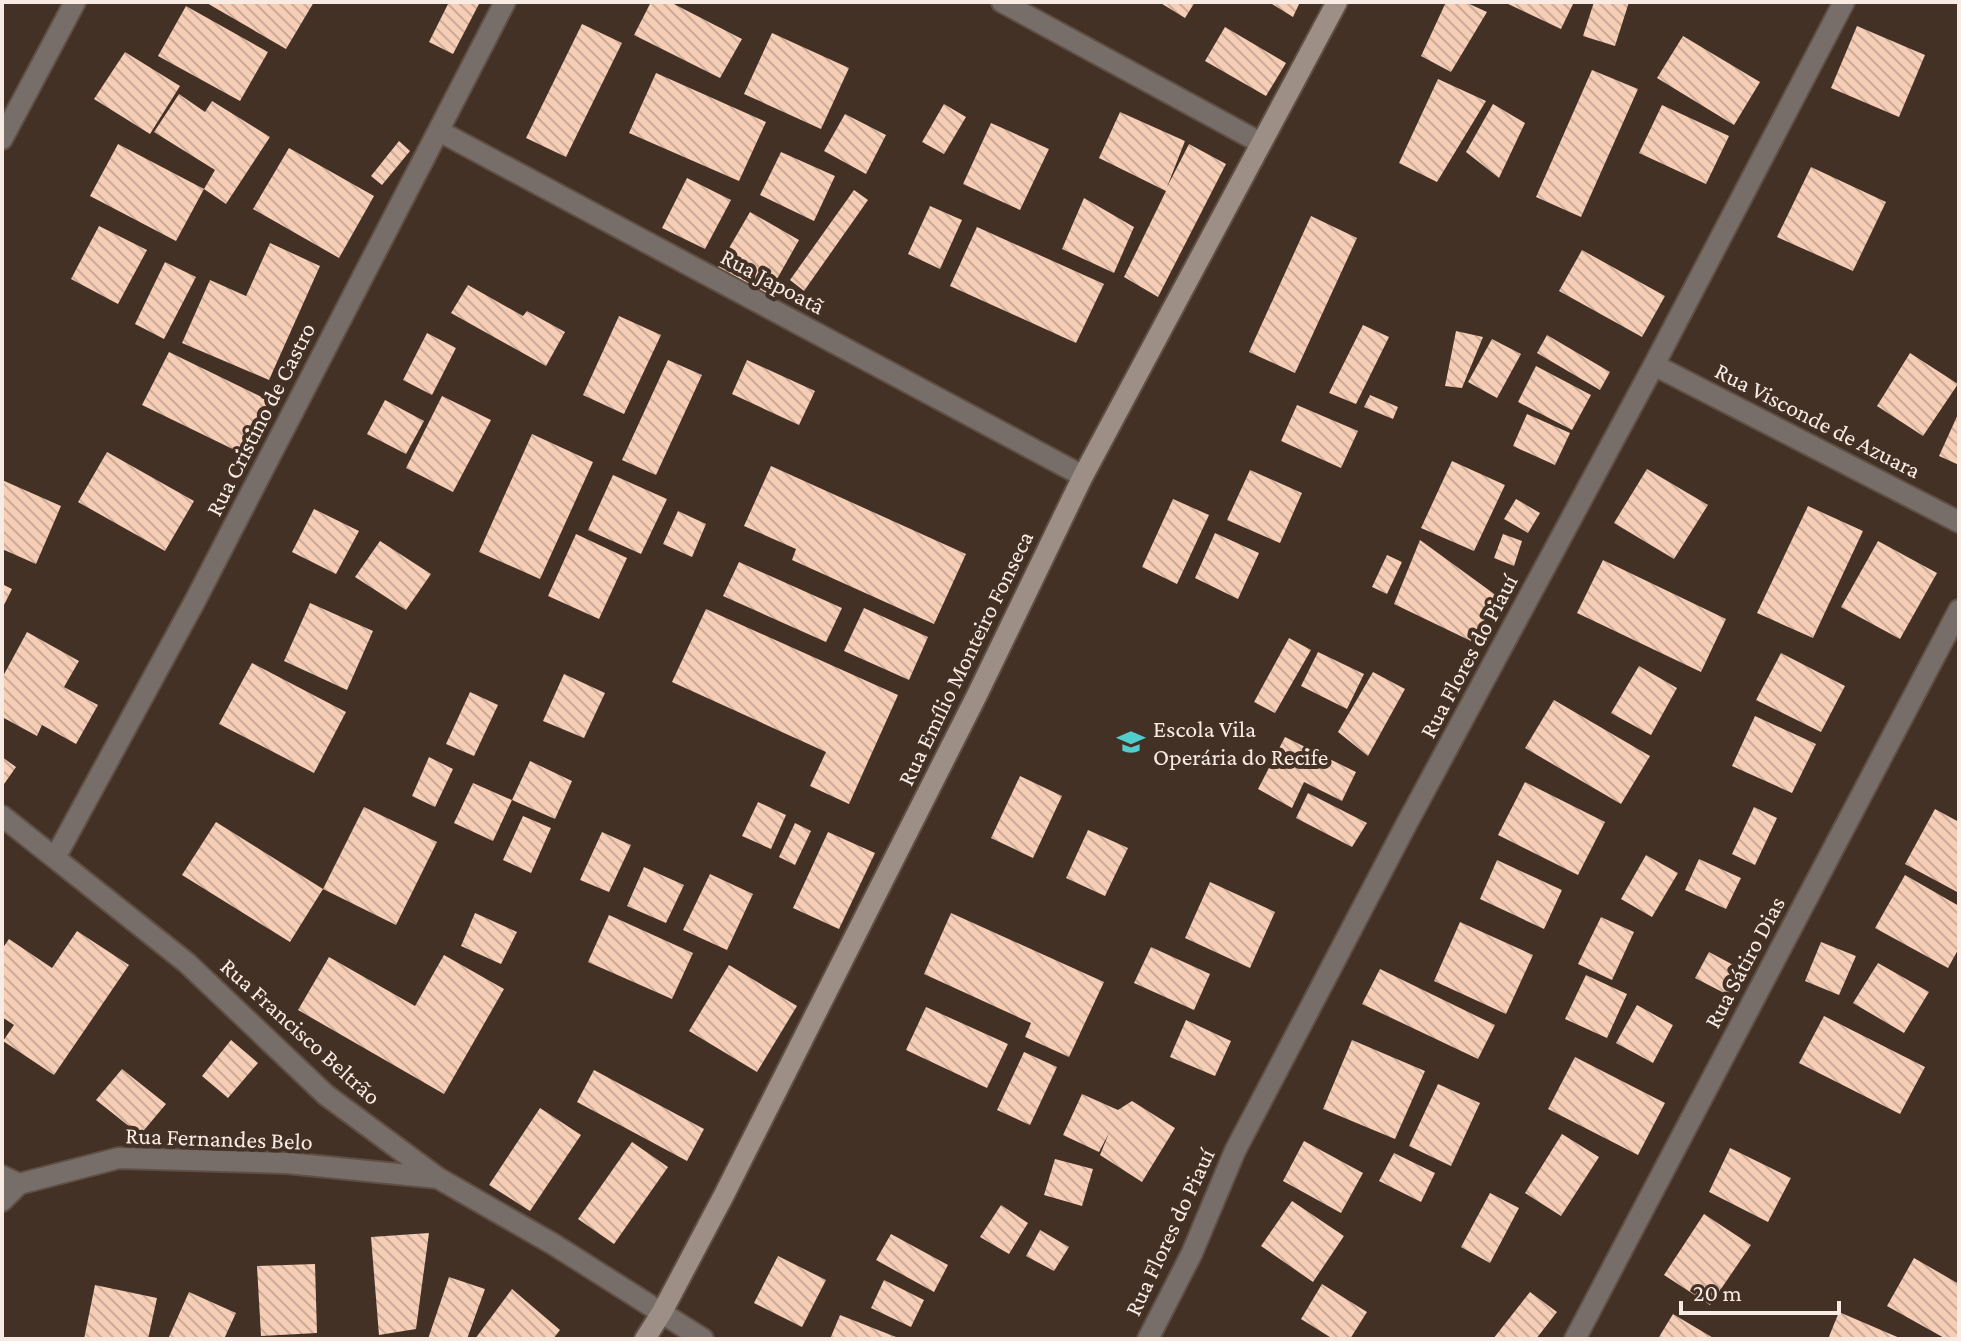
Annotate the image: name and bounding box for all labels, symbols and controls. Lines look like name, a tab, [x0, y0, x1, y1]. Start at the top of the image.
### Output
street label: Rua Japoatã	[716, 242, 830, 320]
street label: Rua Cristino de Castro	[200, 318, 320, 520]
street label: Rua Visconde de Azuara	[1711, 356, 1925, 484]
street label: Rua Emílio Monteiro Fonseca	[892, 526, 1038, 790]
street label: Rua Flores do Piauí	[1414, 569, 1523, 742]
place label: Escola Vila Operária do Recife	[1153, 715, 1328, 770]
school or university icon: Escola Vila Operária do Recife	[1116, 727, 1146, 757]
street label: Rua Sátiro Dias	[1698, 892, 1790, 1032]
street label: Rua Francisco Beltrão	[215, 952, 387, 1110]
street label: Rua Fernandes Belo	[125, 1121, 313, 1155]
street label: Rua Flores do Piauí	[1118, 1143, 1220, 1320]
scale bar	[1681, 1265, 1839, 1315]
text: 20 m	[1693, 1279, 1742, 1306]

